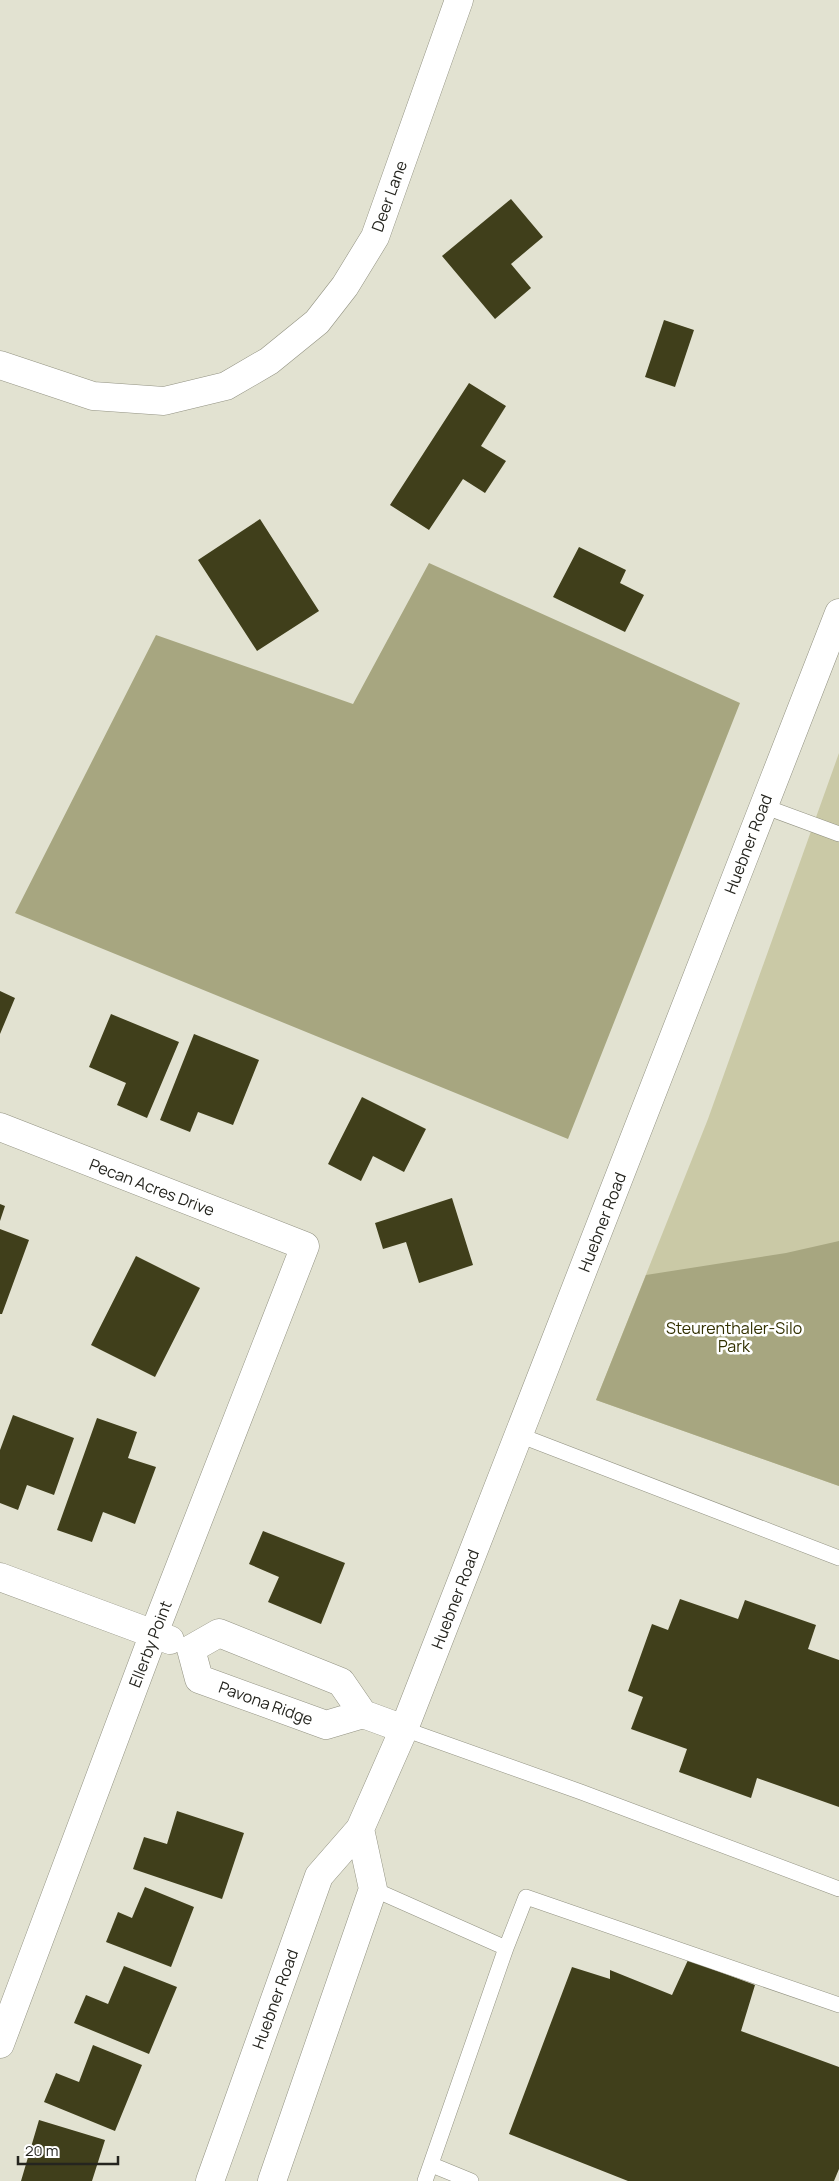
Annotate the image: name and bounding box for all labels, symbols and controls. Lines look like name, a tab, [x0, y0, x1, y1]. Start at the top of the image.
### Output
street label: Deer Lane	[366, 157, 412, 235]
street label: Huebner Road	[719, 791, 777, 897]
street label: Pecan Acres Drive	[86, 1153, 218, 1221]
street label: Huebner Road	[573, 1169, 631, 1275]
park label: Steurenthaler-Silo Park	[666, 1317, 802, 1357]
street label: Huebner Road	[426, 1546, 484, 1652]
street label: Ellerby Point	[123, 1598, 177, 1690]
street label: Pavona Ridge	[216, 1676, 316, 1730]
street label: Huebner Road	[247, 1946, 303, 2052]
scale bar	[18, 2134, 118, 2166]
text: 20 m	[25, 2140, 58, 2161]

